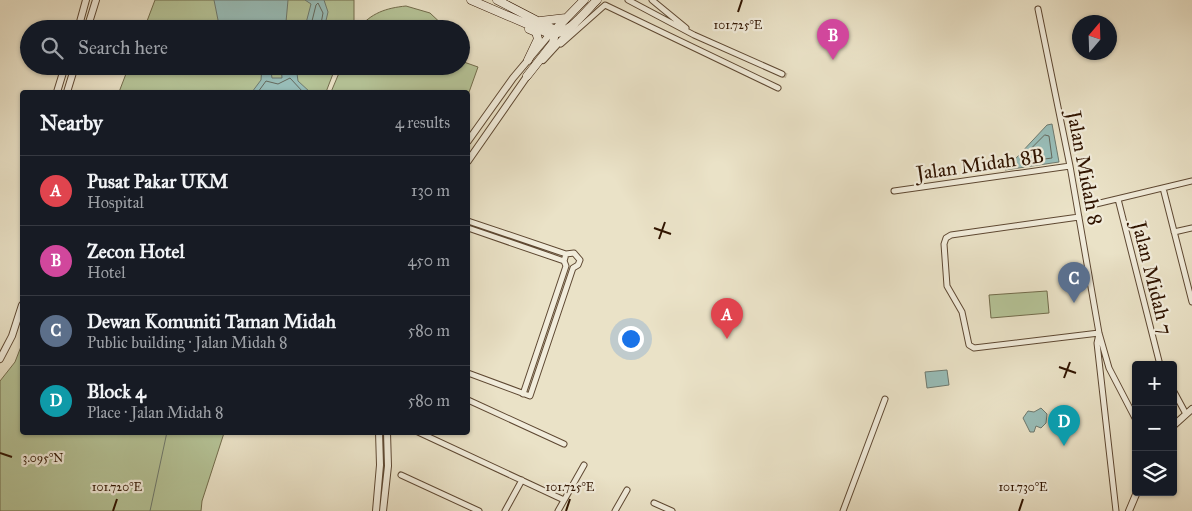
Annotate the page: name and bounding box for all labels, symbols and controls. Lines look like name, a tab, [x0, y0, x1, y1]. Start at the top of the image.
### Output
north arrow	[1072, 15, 1117, 60]
text: 101.725°E	[714, 18, 763, 32]
pin: B	[817, 19, 849, 60]
search box	[20, 20, 470, 75]
icon: search	[38, 34, 66, 62]
text: Search here	[78, 36, 168, 59]
street label: Jalan Midah 8	[1061, 107, 1108, 227]
text: Nearby	[40, 110, 103, 136]
text: 4 results	[395, 113, 450, 132]
street label: Jalan Midah 8B	[913, 143, 1046, 186]
text: Pusat Pakar UKM	[87, 170, 228, 193]
text: A	[51, 181, 61, 200]
text: 130 m	[411, 181, 450, 200]
text: Hospital	[87, 193, 144, 212]
street label: Jalan Midah 7	[1126, 217, 1179, 337]
text: Zecon Hotel	[87, 240, 185, 263]
text: B	[51, 251, 61, 270]
text: 450 m	[407, 251, 450, 270]
pin: C	[1058, 262, 1090, 303]
text: Hotel	[87, 263, 125, 282]
pin: A	[711, 298, 743, 339]
text: Dewan Komuniti Taman Midah	[87, 310, 336, 333]
text: C	[51, 321, 61, 340]
text: 580 m	[408, 321, 450, 340]
your location	[618, 326, 644, 352]
text: Public building · Jalan Midah 8	[87, 333, 288, 352]
map controls	[1132, 361, 1177, 496]
button: +	[1132, 361, 1177, 406]
text: Block 4	[87, 380, 146, 403]
text: D	[50, 391, 62, 410]
text: 580 m	[408, 391, 450, 410]
text: Place · Jalan Midah 8	[87, 403, 224, 422]
pin: D	[1048, 405, 1080, 446]
button: −	[1132, 406, 1177, 451]
text: 3.095°N	[23, 451, 63, 465]
button: layers	[1132, 451, 1177, 496]
text: 101.720°E	[92, 480, 143, 494]
text: 101.725°E	[546, 480, 595, 494]
text: 101.730°E	[998, 480, 1048, 494]

